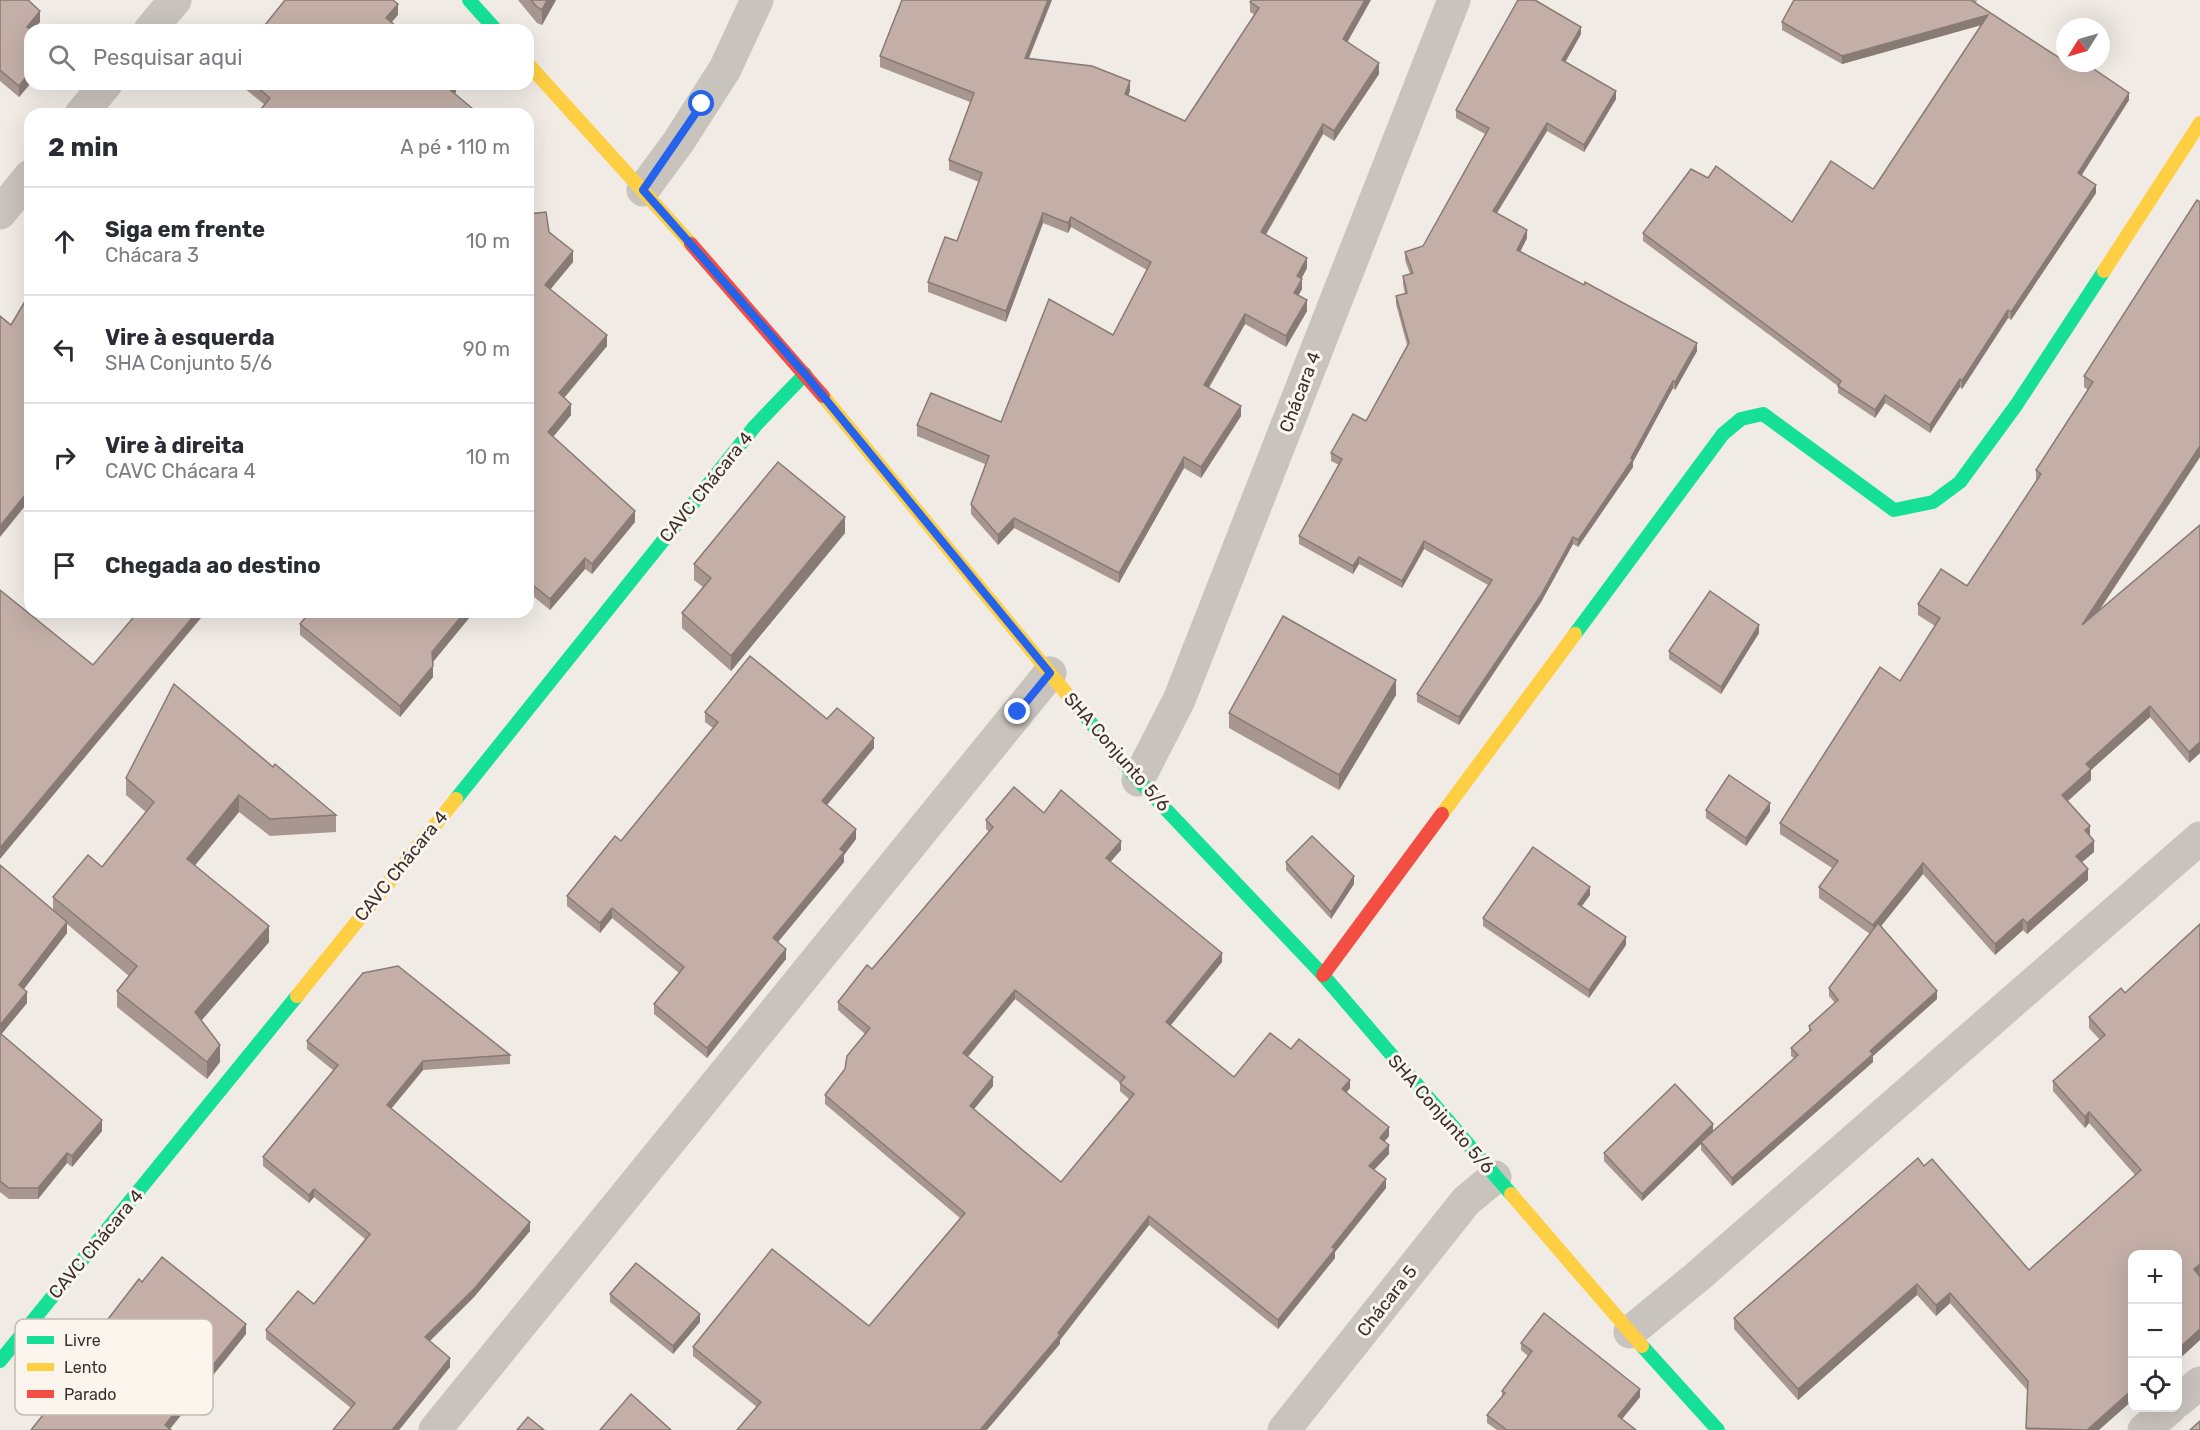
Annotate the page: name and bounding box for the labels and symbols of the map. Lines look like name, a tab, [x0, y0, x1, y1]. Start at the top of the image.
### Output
north arrow	[2056, 18, 2110, 72]
route start	[688, 90, 714, 116]
street label: Chácara 4	[1275, 348, 1325, 436]
street label: CAVC Chácara 4	[655, 427, 757, 547]
street label: SHA Conjunto 5/6	[1059, 688, 1175, 816]
route end	[1004, 698, 1030, 724]
street label: CAVC Chácara 4	[350, 806, 452, 926]
street label: SHA Conjunto 5/6	[1383, 1050, 1499, 1178]
street label: CAVC Chácara 4	[44, 1185, 148, 1303]
street label: Chácara 5	[1352, 1261, 1422, 1341]
legend	[15, 1319, 213, 1415]
text: Livre	[64, 1331, 101, 1350]
text: Lento	[64, 1358, 107, 1377]
text: Parado	[64, 1385, 116, 1404]

